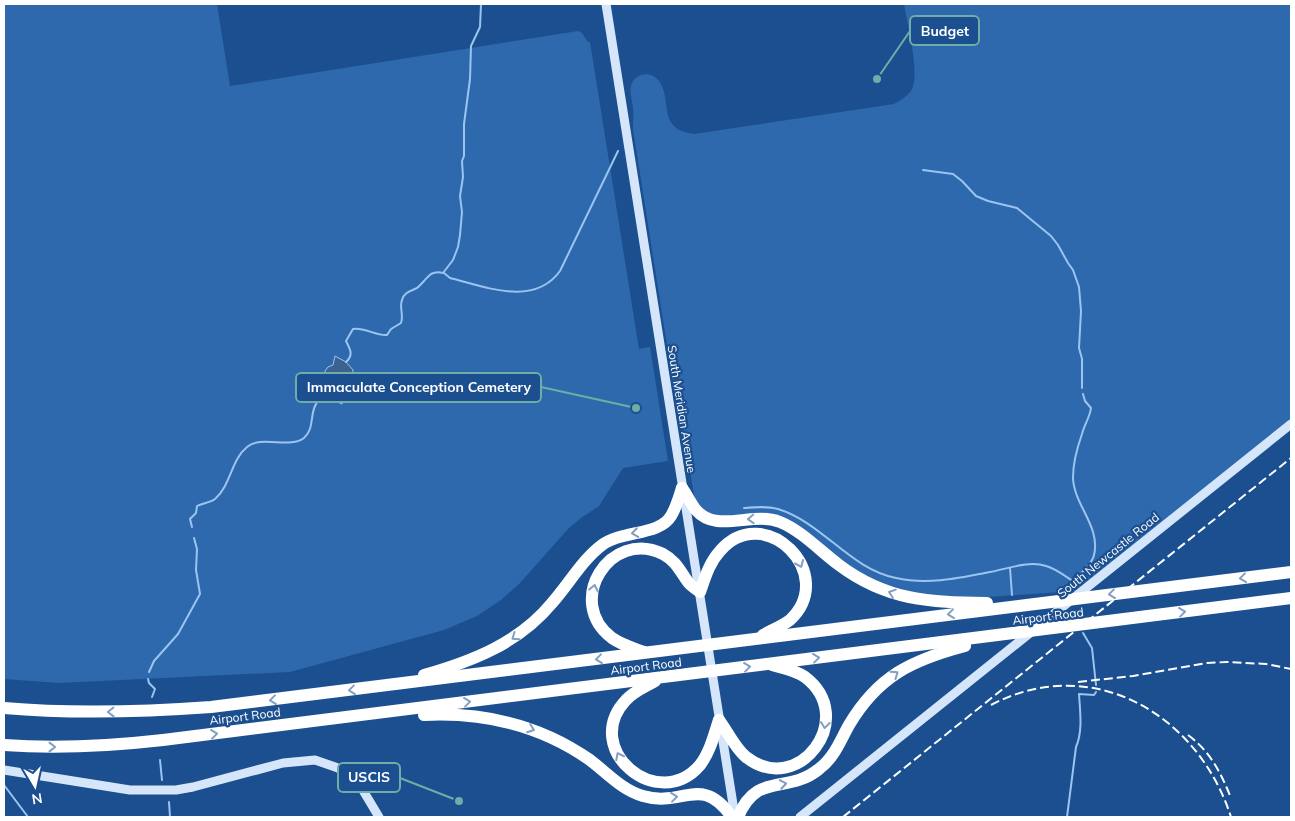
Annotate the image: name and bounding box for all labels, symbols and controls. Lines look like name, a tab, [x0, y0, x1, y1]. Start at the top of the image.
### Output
callout: Budget	[910, 16, 979, 45]
text: Budget	[921, 22, 970, 40]
street label: South Meridian Avenue	[665, 344, 699, 474]
callout: Immaculate Conception Cemetery	[296, 373, 541, 402]
text: Immaculate Conception Cemetery	[307, 378, 532, 396]
street label: South Newcastle Road	[1054, 509, 1162, 601]
one-way arrow	[747, 513, 755, 524]
one-way arrow	[630, 527, 639, 537]
one-way arrow	[794, 559, 805, 568]
one-way arrow	[1239, 572, 1247, 583]
one-way arrow	[588, 584, 598, 593]
one-way arrow	[1107, 588, 1115, 599]
one-way arrow	[888, 589, 897, 599]
street label: Airport Road	[1012, 604, 1084, 628]
one-way arrow	[1178, 607, 1186, 618]
one-way arrow	[947, 609, 956, 619]
one-way arrow	[511, 631, 521, 640]
one-way arrow	[595, 653, 603, 664]
one-way arrow	[812, 653, 820, 664]
street label: Airport Road	[610, 654, 682, 678]
one-way arrow	[743, 662, 752, 672]
one-way arrow	[889, 671, 899, 680]
one-way arrow	[348, 684, 356, 695]
one-way arrow	[269, 694, 277, 705]
one-way arrow	[463, 697, 471, 708]
street label: Airport Road	[209, 704, 281, 728]
one-way arrow	[107, 707, 115, 717]
one-way arrow	[820, 721, 831, 729]
one-way arrow	[527, 723, 535, 733]
one-way arrow	[211, 729, 219, 740]
one-way arrow	[49, 742, 57, 752]
one-way arrow	[615, 752, 625, 761]
north arrow	[10, 761, 60, 811]
callout: USCIS	[338, 763, 400, 792]
text: USCIS	[348, 768, 390, 786]
one-way arrow	[779, 780, 788, 790]
text: N	[30, 789, 44, 809]
one-way arrow	[670, 793, 679, 803]

